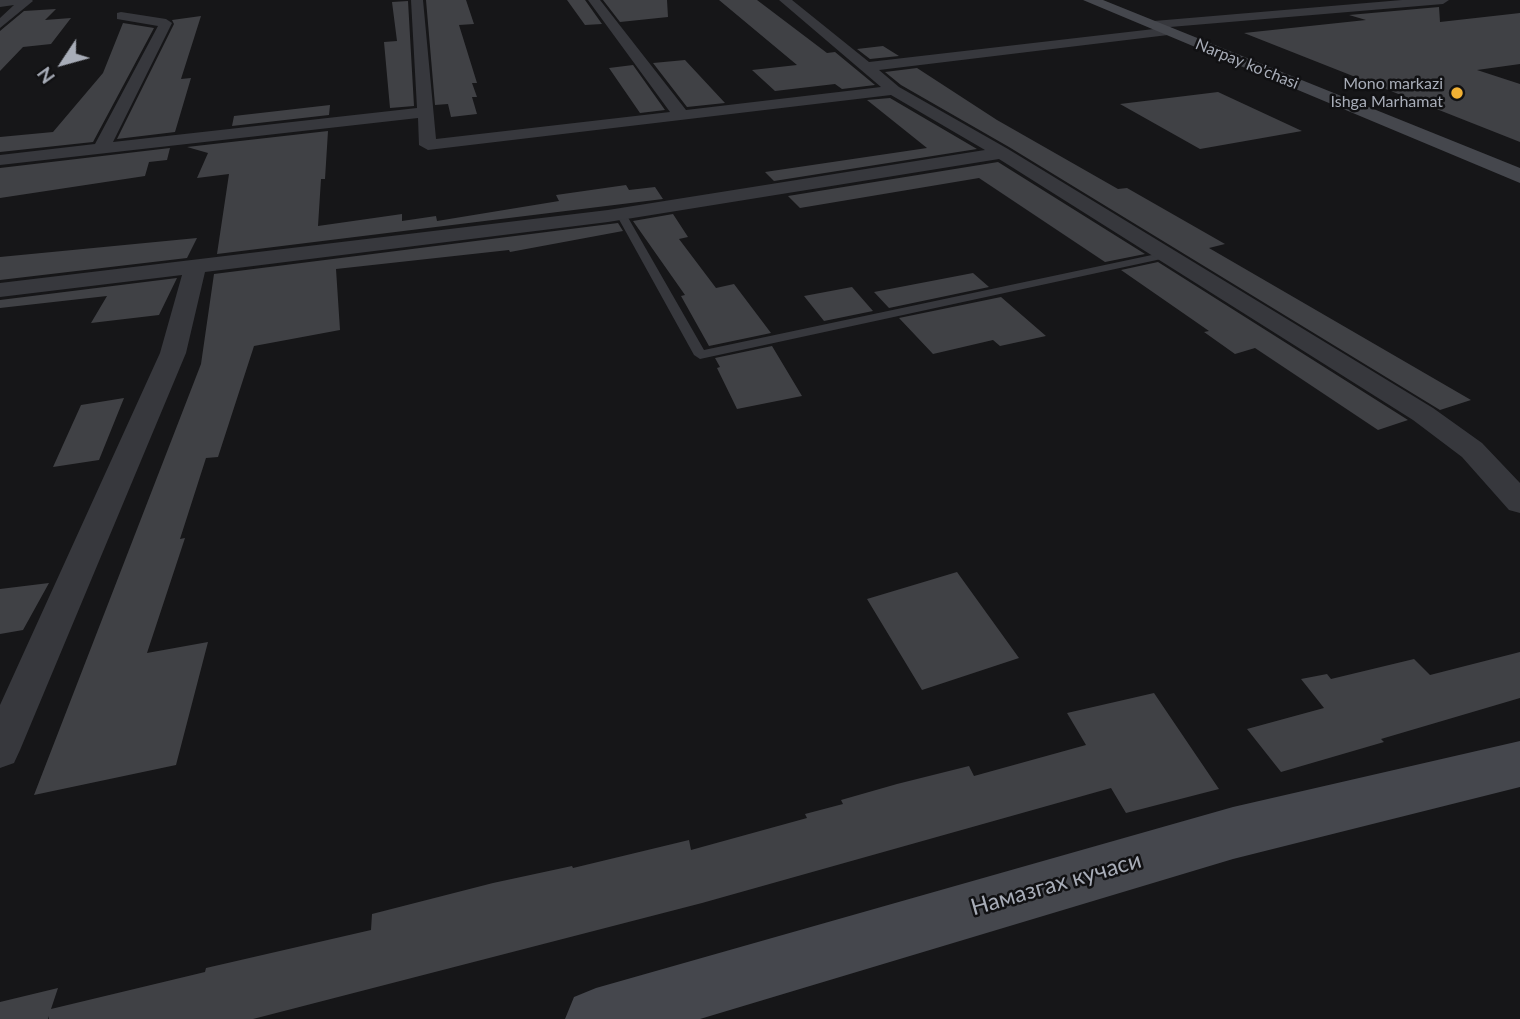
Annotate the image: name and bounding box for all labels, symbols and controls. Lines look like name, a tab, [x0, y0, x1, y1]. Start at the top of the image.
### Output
north arrow	[28, 28, 98, 98]
street label: Narpay ko'chasi	[1193, 35, 1301, 93]
text: N	[32, 63, 59, 88]
place label: Mono markazi Ishga Marhamat	[1331, 74, 1443, 112]
marker: Mono markazi Ishga Marhamat	[1449, 85, 1465, 101]
street label: Намазгах кучаси	[968, 846, 1144, 922]

